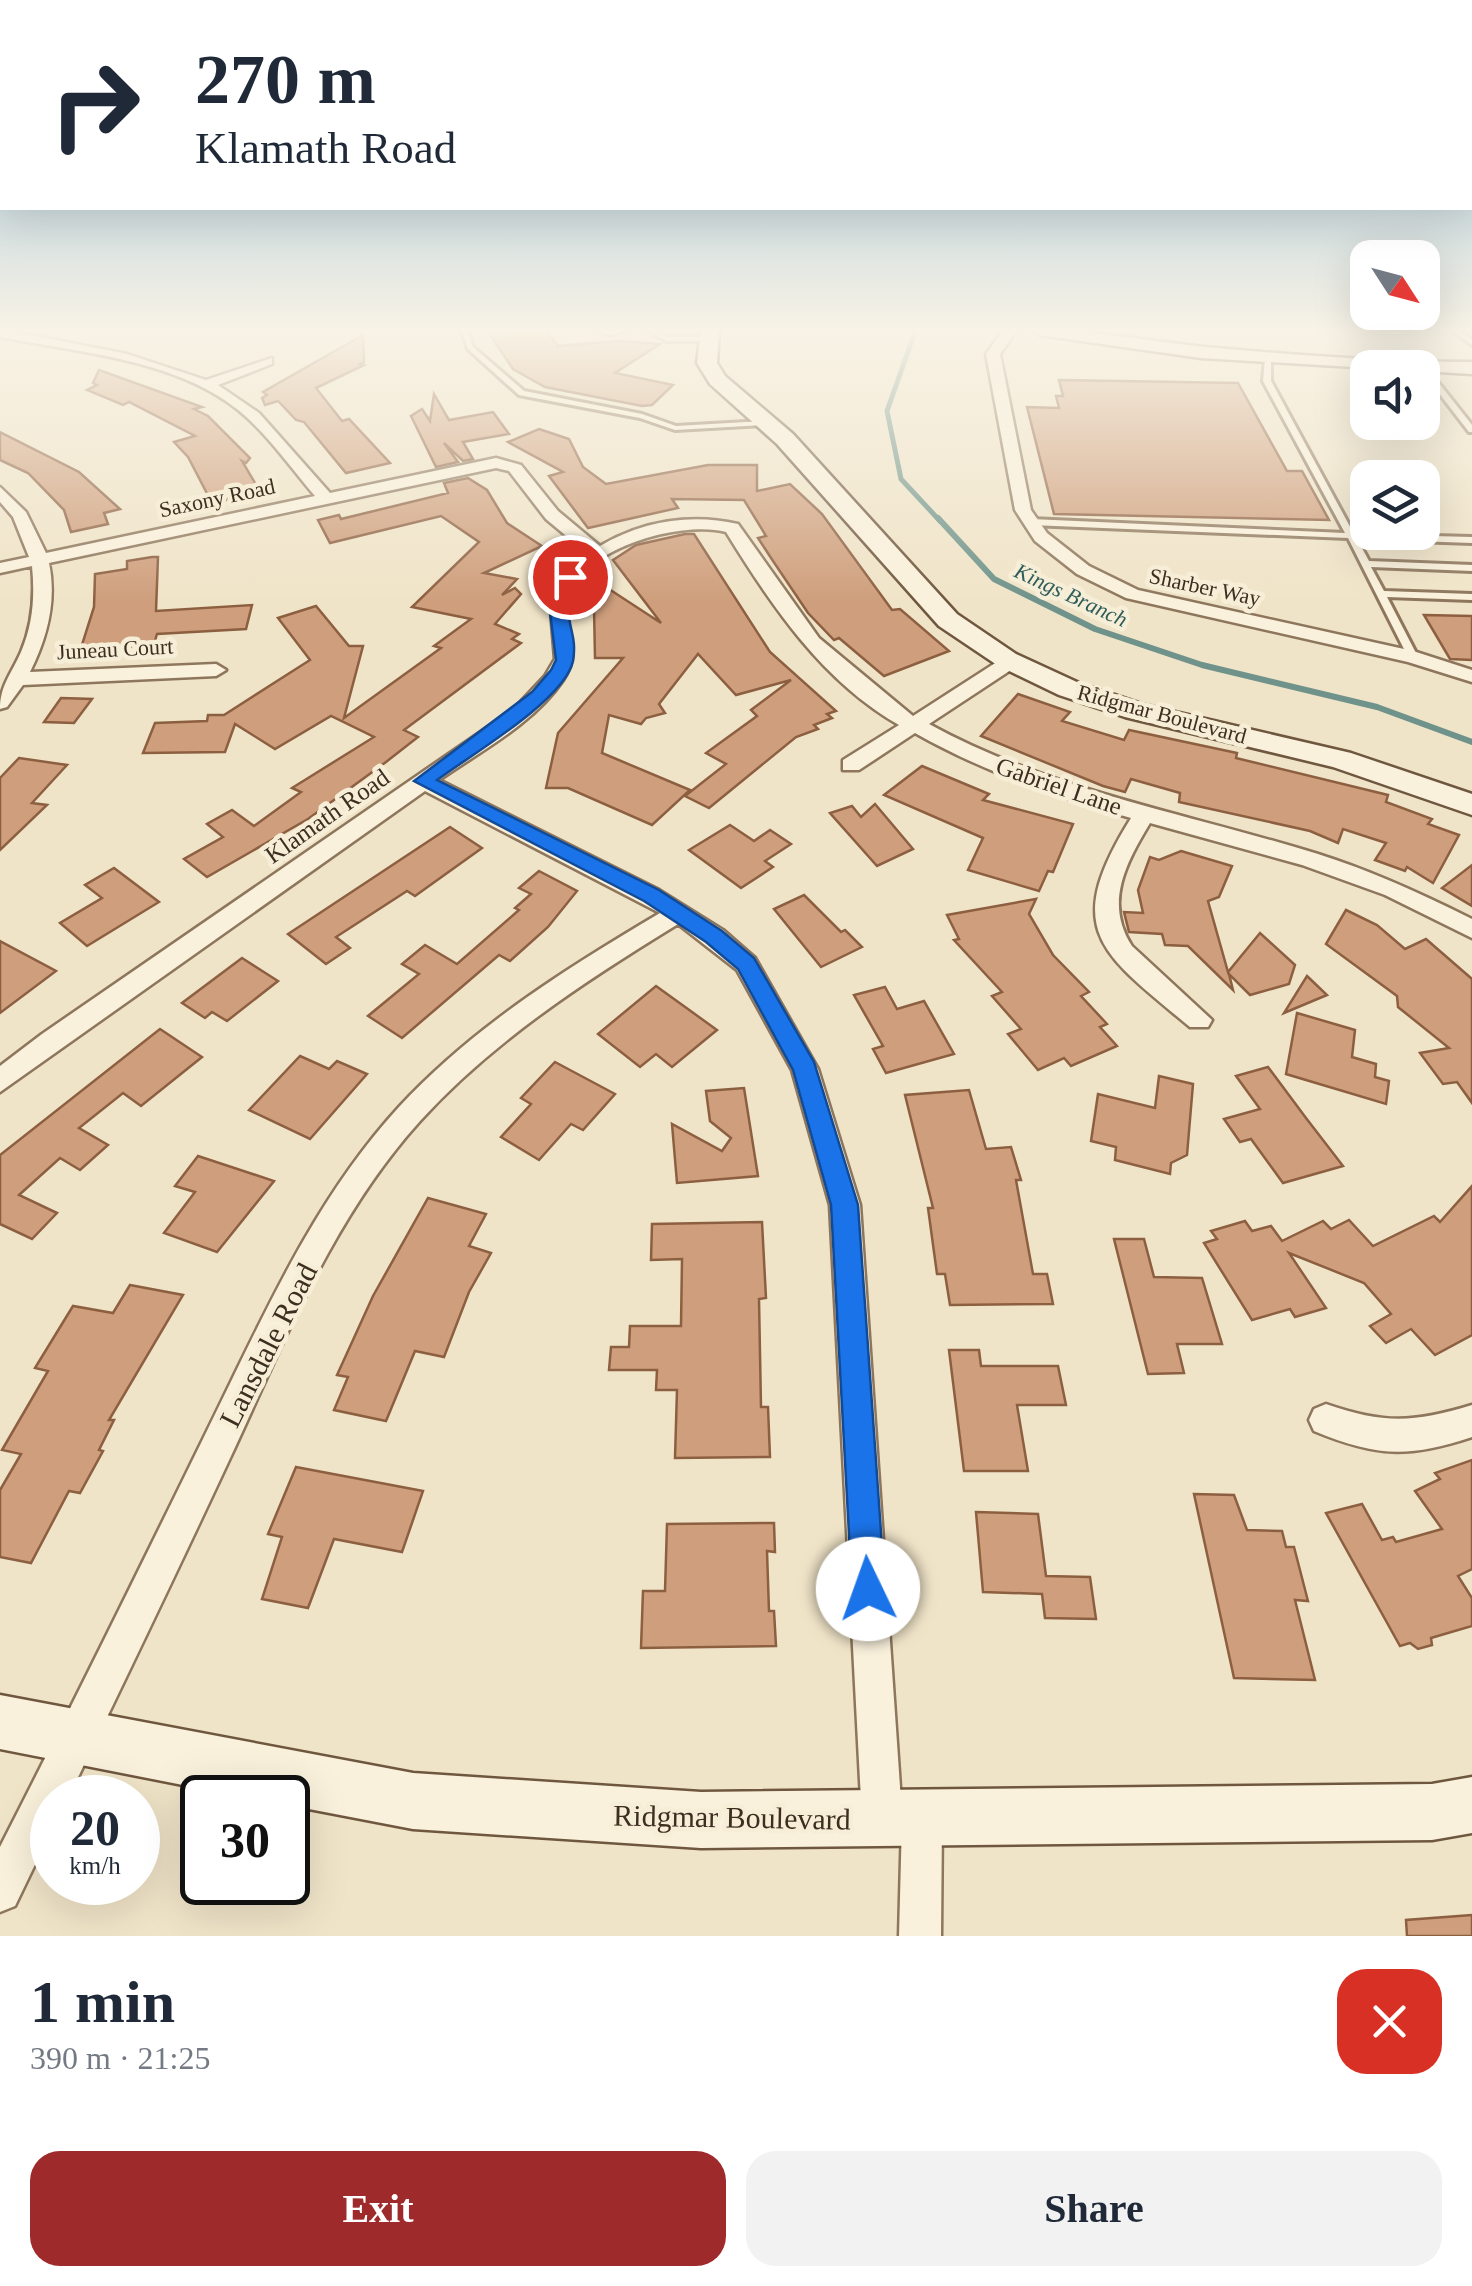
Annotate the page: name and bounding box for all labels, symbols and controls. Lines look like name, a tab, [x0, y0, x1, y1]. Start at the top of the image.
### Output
icon: right	[30, 40, 160, 170]
text: 270 m	[195, 41, 376, 118]
text: Klamath Road	[195, 123, 456, 173]
north arrow	[1350, 240, 1440, 330]
map controls	[1350, 240, 1440, 550]
button: sound	[1350, 350, 1440, 440]
button: layers	[1350, 460, 1440, 550]
street label: Saxony Road	[157, 474, 277, 522]
pin	[528, 535, 613, 620]
icon: arrive	[543, 550, 598, 605]
water label: Kings Branch	[1010, 558, 1131, 632]
street label: Sharber Way	[1147, 563, 1263, 611]
street label: Juneau Court	[56, 633, 174, 665]
street label: Ridgmar Boulevard	[1075, 679, 1249, 749]
street label: Gabriel Lane	[993, 752, 1125, 820]
street label: Klamath Road	[260, 763, 395, 869]
street label: Lansdale Road	[213, 1258, 323, 1432]
position arrow	[816, 1537, 920, 1641]
speed limit sign: 30	[180, 1775, 310, 1905]
street label: Ridgmar Boulevard	[613, 1798, 851, 1836]
text: 20	[70, 1800, 120, 1856]
text: km/h	[69, 1852, 121, 1879]
text: 1 min	[30, 1969, 175, 2035]
button: close	[1337, 1969, 1442, 2074]
text: 390 m · 21:25	[30, 2040, 210, 2076]
button: Exit	[30, 2151, 726, 2266]
button: Share	[746, 2151, 1442, 2266]

